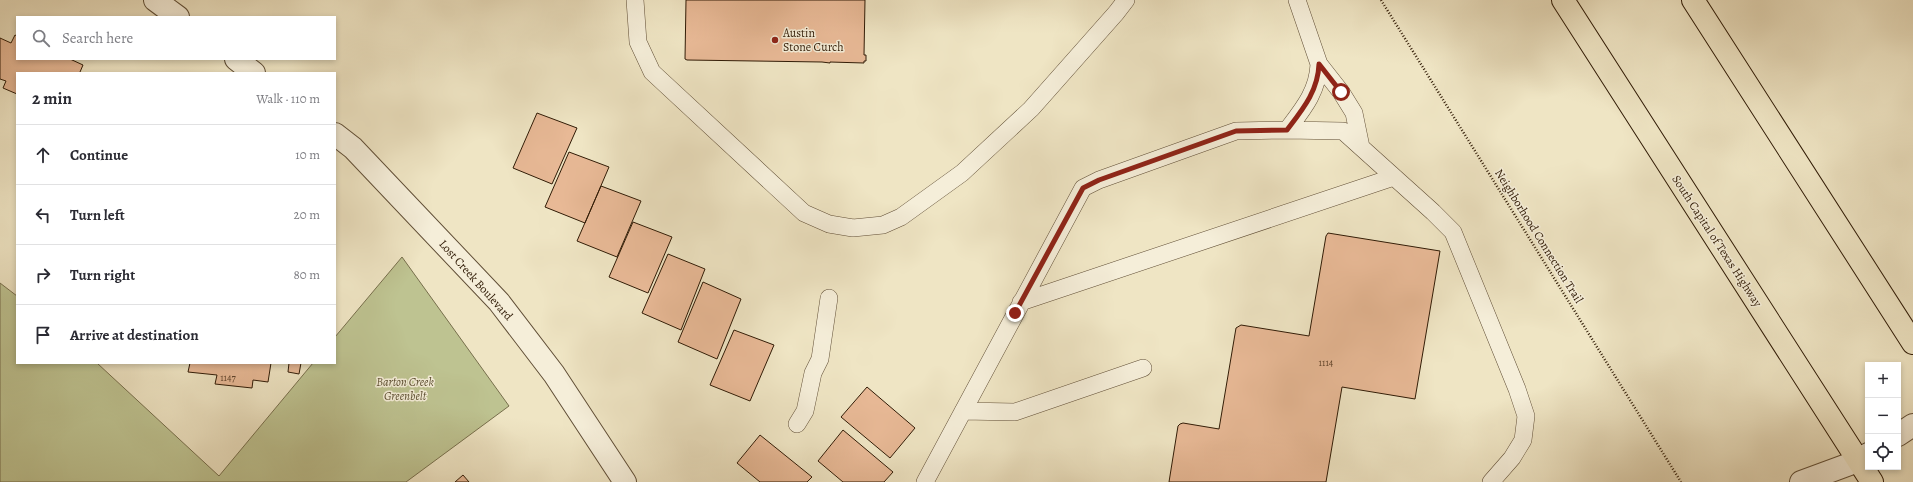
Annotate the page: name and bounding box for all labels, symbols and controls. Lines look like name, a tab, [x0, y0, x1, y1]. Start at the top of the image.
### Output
search box	[16, 16, 336, 60]
place label: Austin Stone Curch	[782, 25, 844, 55]
icon: search	[30, 27, 52, 49]
text: Search here	[62, 28, 133, 48]
marker: Austin Stone Curch	[770, 35, 780, 45]
route start	[1332, 83, 1350, 101]
text: 2 min	[32, 87, 72, 110]
text: Walk · 110 m	[256, 90, 320, 107]
icon: ahead	[32, 144, 54, 166]
text: Continue	[70, 145, 128, 165]
text: 10 m	[295, 146, 320, 163]
street label: Neighborhood Connection Trail	[1491, 166, 1587, 306]
street label: South Capital of Texas Highway	[1668, 172, 1766, 310]
icon: left	[32, 204, 54, 226]
text: Turn left	[70, 205, 125, 225]
text: 20 m	[294, 206, 320, 223]
street label: Lost Creek Boulevard	[435, 236, 517, 324]
icon: right	[32, 264, 54, 286]
text: Turn right	[70, 265, 135, 285]
text: 80 m	[293, 266, 320, 283]
route end	[1006, 304, 1024, 322]
icon: arrive	[32, 324, 54, 346]
text: Arrive at destination	[70, 325, 199, 345]
house number: 1114	[1319, 356, 1334, 369]
map controls	[1865, 362, 1901, 470]
button: +	[1865, 362, 1901, 398]
house number: 1147	[220, 371, 237, 384]
park label: Barton Creek Greenbelt	[376, 374, 434, 404]
button: −	[1865, 398, 1901, 434]
button: locate	[1865, 434, 1901, 470]

